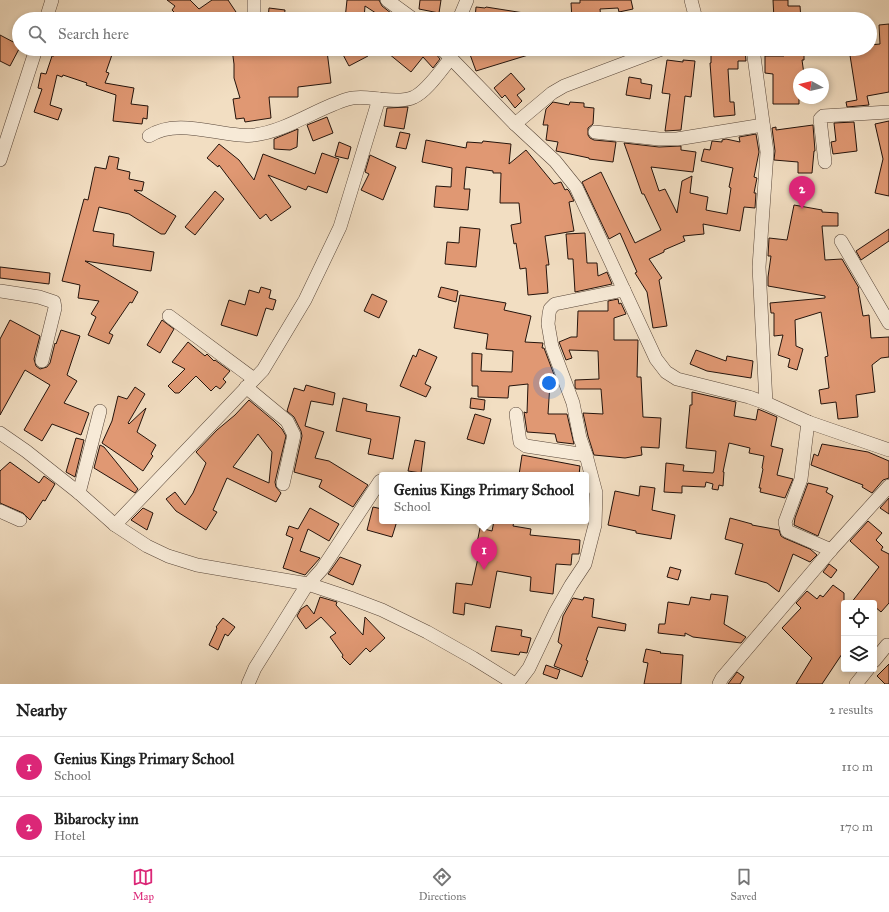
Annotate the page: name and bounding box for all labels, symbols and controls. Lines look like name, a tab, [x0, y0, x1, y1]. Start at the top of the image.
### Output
search box	[12, 12, 877, 56]
icon: search	[26, 23, 48, 45]
text: Search here	[58, 25, 129, 43]
north arrow	[793, 68, 829, 104]
pin: 2	[789, 176, 815, 209]
your location	[539, 373, 559, 393]
popup	[379, 472, 589, 524]
text: Genius Kings Primary School	[394, 481, 574, 499]
text: School	[394, 499, 431, 515]
pin: 1	[471, 537, 497, 570]
map controls	[841, 600, 877, 672]
button: locate	[841, 600, 877, 636]
button: layers	[841, 636, 877, 672]
text: Nearby	[16, 700, 67, 721]
text: 2 results	[829, 702, 873, 718]
text: Genius Kings Primary School	[54, 750, 234, 768]
text: 1	[26, 759, 32, 775]
text: 110 m	[841, 759, 873, 775]
text: School	[54, 768, 91, 784]
text: Bibarocky inn	[54, 810, 139, 828]
text: 2	[26, 819, 32, 835]
text: 170 m	[840, 819, 873, 835]
text: Hotel	[54, 828, 85, 844]
tab: Map	[132, 866, 154, 903]
tab: Directions	[419, 866, 466, 903]
tab: Saved	[731, 866, 757, 903]

